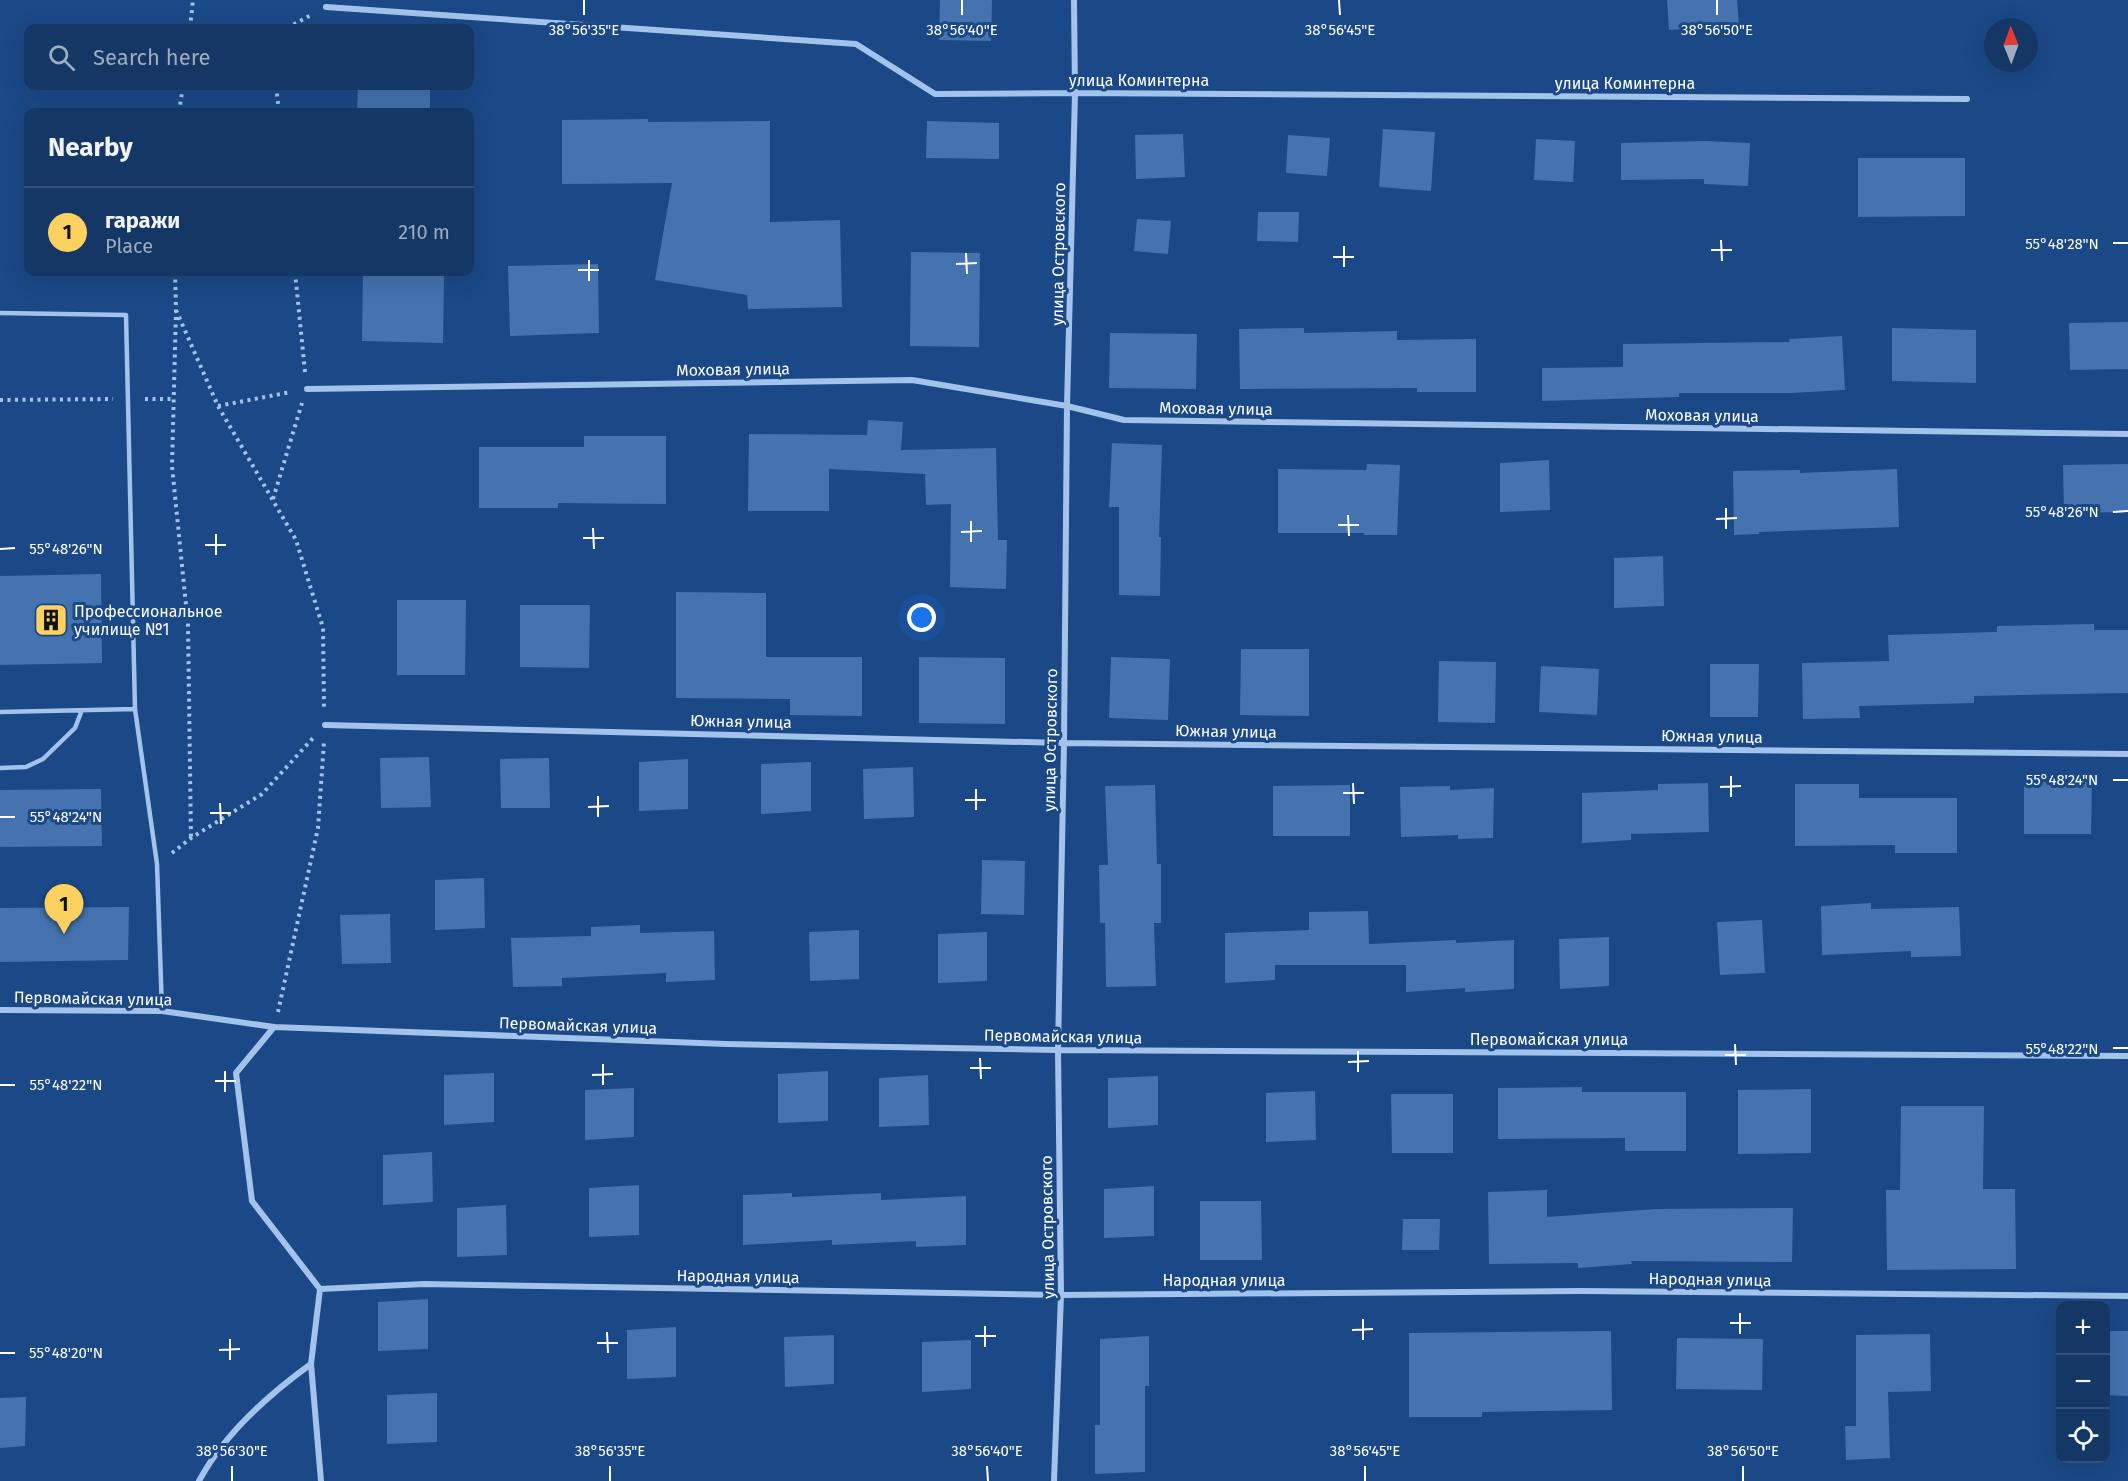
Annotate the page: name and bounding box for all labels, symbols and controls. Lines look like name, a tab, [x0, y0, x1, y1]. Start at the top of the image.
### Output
north arrow	[1984, 18, 2038, 72]
text: 38°56'35"E	[549, 21, 619, 39]
text: 38°56'40"E	[926, 21, 998, 39]
text: 38°56'45"E	[1305, 21, 1375, 39]
text: 38°56'50"E	[1681, 21, 1753, 39]
search box	[24, 24, 474, 90]
icon: search	[45, 41, 78, 74]
text: Search here	[93, 44, 211, 71]
street label: улица Коминтерна	[1069, 71, 1209, 90]
street label: улица Коминтерна	[1555, 74, 1695, 93]
text: Nearby	[48, 132, 133, 163]
street label: улица Островского	[1048, 182, 1069, 326]
text: гаражи	[105, 207, 180, 234]
text: 1	[63, 220, 72, 244]
text: 210 m	[398, 220, 450, 244]
text: Place	[105, 234, 153, 258]
text: 55°48'28"N	[2025, 235, 2099, 253]
street label: Моховая улица	[676, 359, 790, 380]
street label: Моховая улица	[1159, 398, 1273, 419]
street label: Моховая улица	[1645, 405, 1759, 426]
text: 55°48'26"N	[2025, 503, 2099, 521]
text: 55°48'26"N	[29, 540, 103, 558]
building icon: Профессиональное училище №1	[33, 602, 69, 638]
place label: Профессиональное училище №1	[74, 602, 223, 639]
your location	[907, 603, 936, 632]
street label: улица Островского	[1040, 668, 1061, 812]
street label: Южная улица	[690, 711, 792, 732]
street label: Южная улица	[1175, 721, 1277, 742]
street label: Южная улица	[1661, 726, 1763, 747]
text: 55°48'24"N	[2026, 771, 2098, 789]
text: 55°48'24"N	[30, 808, 102, 826]
pin: 1	[44, 884, 84, 934]
street label: Первомайская улица	[14, 988, 172, 1009]
street label: Первомайская улица	[498, 1013, 657, 1038]
street label: Первомайская улица	[984, 1026, 1142, 1047]
street label: Первомайская улица	[1470, 1030, 1628, 1049]
text: 55°48'22"N	[2025, 1040, 2099, 1058]
text: 55°48'22"N	[29, 1076, 103, 1094]
street label: улица Островского	[1037, 1155, 1058, 1299]
street label: Народная улица	[676, 1266, 800, 1287]
street label: Народная улица	[1648, 1269, 1772, 1290]
street label: Народная улица	[1162, 1271, 1286, 1290]
map controls	[2056, 1301, 2110, 1463]
button: +	[2056, 1301, 2110, 1355]
text: 55°48'20"N	[29, 1344, 103, 1362]
button: −	[2056, 1355, 2110, 1409]
button: locate	[2056, 1409, 2110, 1463]
text: 38°56'30"E	[196, 1442, 268, 1460]
text: 38°56'35"E	[575, 1442, 645, 1460]
text: 38°56'40"E	[951, 1442, 1023, 1460]
text: 38°56'45"E	[1330, 1442, 1400, 1460]
text: 38°56'50"E	[1707, 1442, 1779, 1460]

